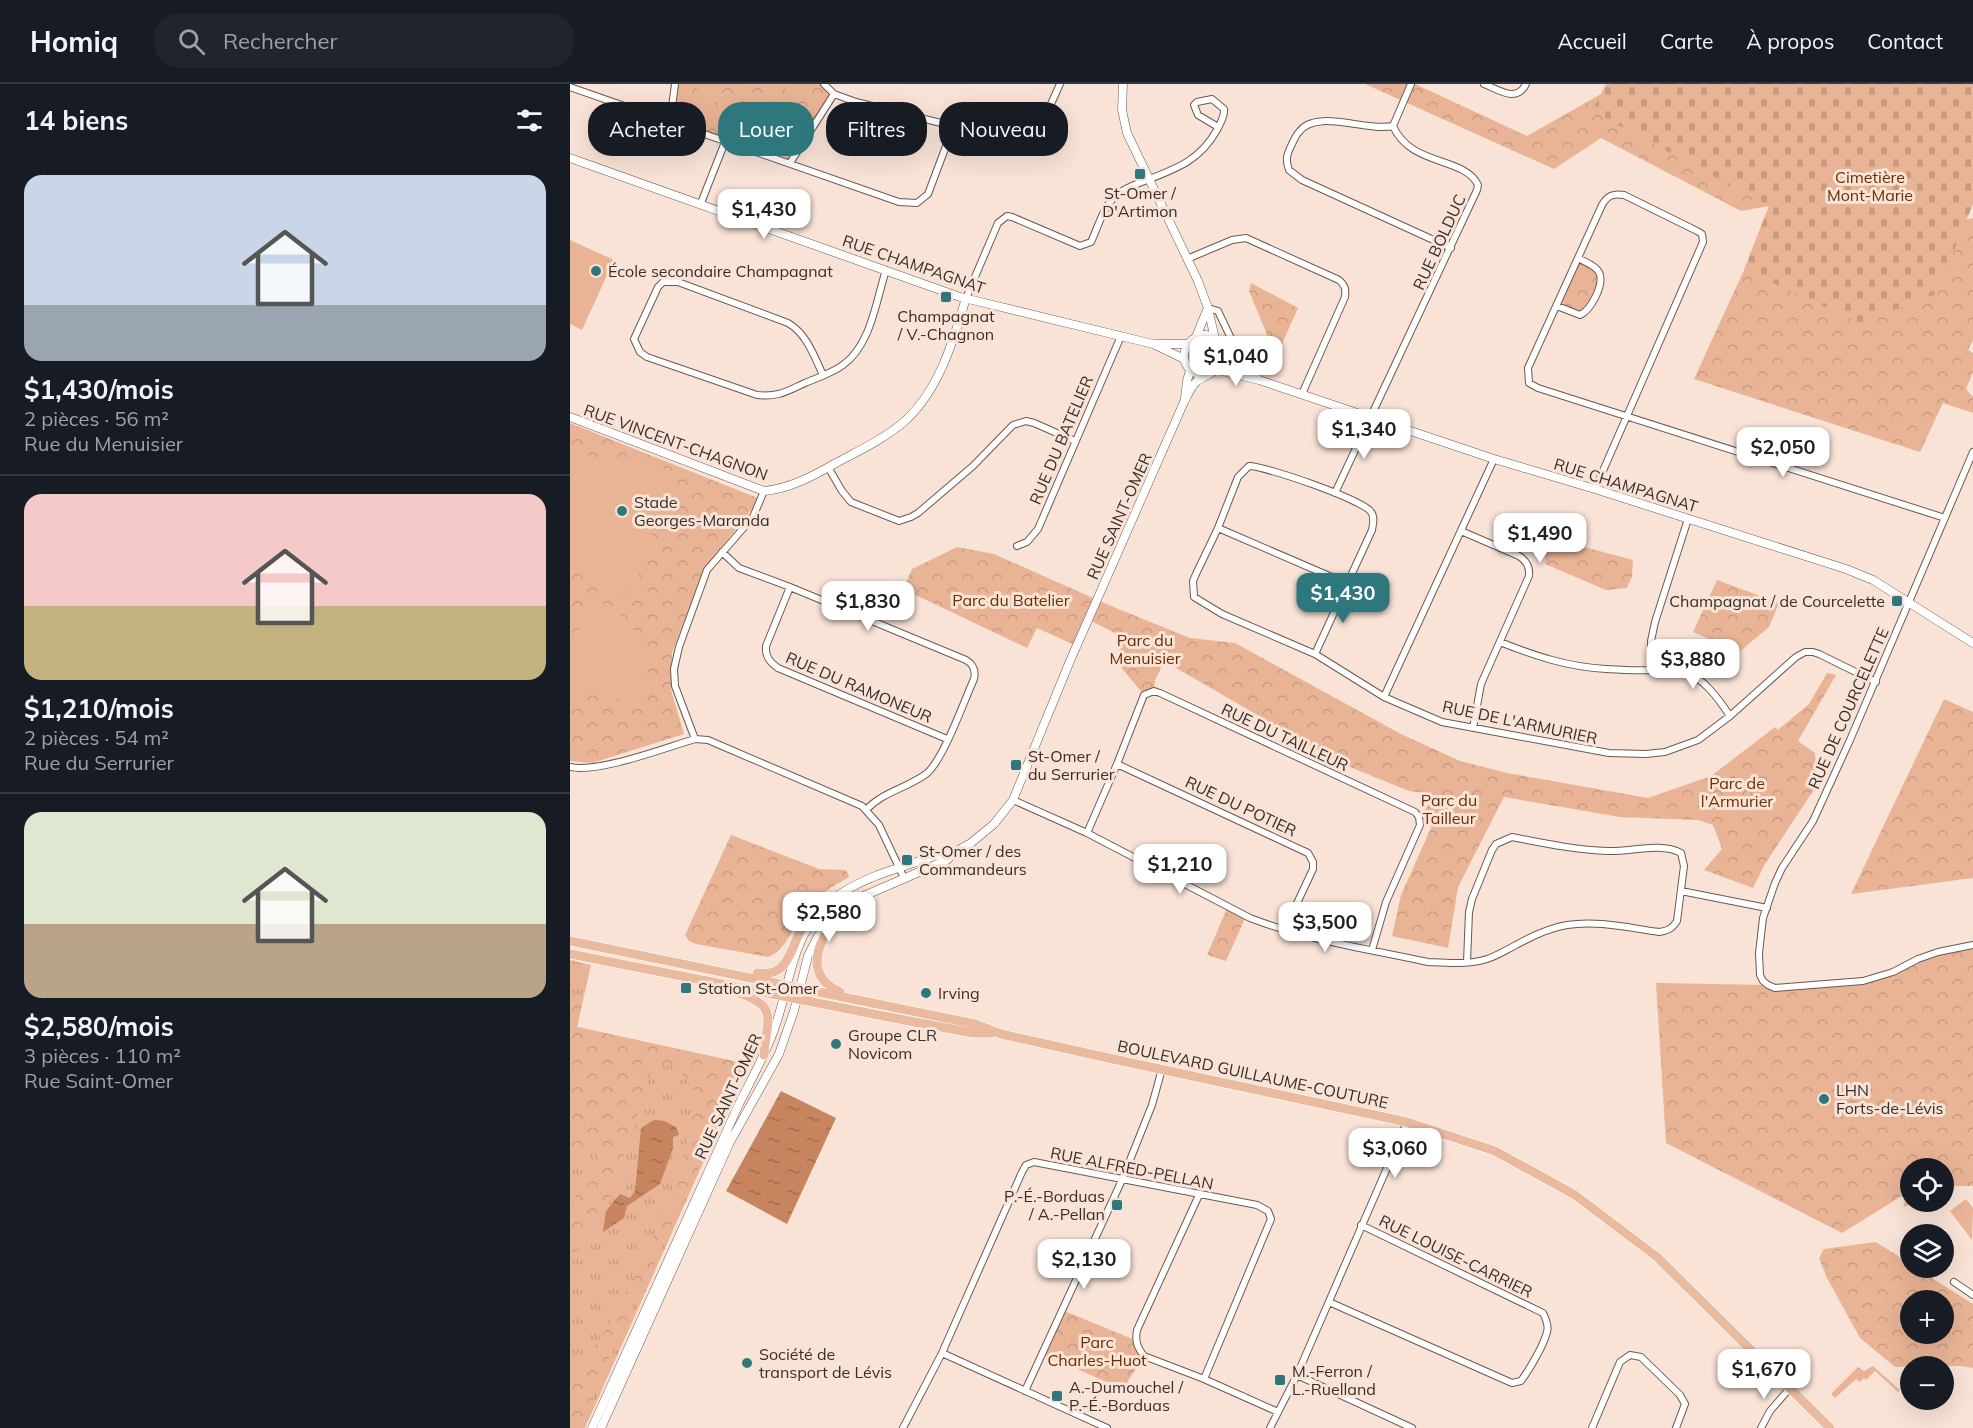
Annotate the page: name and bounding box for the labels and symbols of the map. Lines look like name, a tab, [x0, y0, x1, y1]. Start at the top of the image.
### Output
marker: St-Omer / D'Artimon	[1133, 167, 1147, 181]
park label: Cimetière Mont-Marie	[1827, 167, 1913, 205]
place label: St-Omer / D'Artimon	[1102, 183, 1178, 221]
pin: $1,430	[715, 189, 813, 240]
street label: RUE BOLDUC	[1408, 191, 1470, 293]
street label: RUE CHAMPAGNAT	[840, 230, 988, 298]
place label: École secondaire Champagnat	[608, 261, 833, 281]
marker: École secondaire Champagnat	[589, 264, 603, 278]
marker: Champagnat / V.-Chagnon	[939, 290, 953, 304]
place label: Champagnat / V.-Chagnon	[897, 306, 995, 344]
pin: $1,040	[1187, 336, 1285, 387]
street label: RUE DU BATELIER	[1025, 373, 1097, 507]
street label: RUE VINCENT-CHAGNON	[581, 399, 771, 485]
pin: $1,340	[1315, 409, 1413, 460]
pin: $2,050	[1734, 427, 1832, 478]
street label: RUE SAINT-OMER	[1082, 450, 1156, 582]
street label: RUE CHAMPAGNAT	[1551, 454, 1701, 517]
place label: Stade Georges-Maranda	[634, 492, 770, 530]
marker: Stade Georges-Maranda	[615, 504, 629, 518]
pin: $1,490	[1491, 513, 1589, 564]
pin: $1,430	[1294, 573, 1392, 624]
pin: $1,830	[819, 581, 917, 632]
park label: Parc du Batelier	[952, 590, 1070, 610]
place label: Champagnat / de Courcelette	[1669, 591, 1885, 611]
marker: Champagnat / de Courcelette	[1890, 594, 1904, 608]
street label: RUE DE COURCELETTE	[1803, 624, 1893, 792]
park label: Parc du Menuisier	[1109, 630, 1181, 668]
pin: $3,880	[1644, 639, 1742, 690]
street label: RUE DU RAMONEUR	[783, 647, 935, 727]
street label: RUE DE L'ARMURIER	[1441, 696, 1599, 748]
street label: RUE DU TAILLEUR	[1218, 699, 1352, 775]
place label: St-Omer / du Serrurier	[1028, 746, 1115, 784]
marker: St-Omer / du Serrurier	[1009, 758, 1023, 772]
street label: RUE DU POTIER	[1182, 772, 1300, 840]
park label: Parc de l'Armurier	[1701, 773, 1773, 811]
park label: Parc du Tailleur	[1421, 790, 1477, 828]
place label: St-Omer / des Commandeurs	[919, 841, 1027, 879]
pin: $1,210	[1131, 844, 1229, 895]
marker: St-Omer / des Commandeurs	[900, 853, 914, 867]
pin: $2,580	[780, 892, 878, 943]
pin: $3,500	[1276, 902, 1374, 953]
place label: Station St-Omer	[698, 978, 819, 998]
marker: Station St-Omer	[679, 981, 693, 995]
place label: Irving	[938, 983, 980, 1003]
marker: Irving	[919, 986, 933, 1000]
place label: Groupe CLR Novicom	[848, 1025, 937, 1063]
street label: RUE SAINT-OMER	[690, 1030, 766, 1162]
street label: BOULEVARD GUILLAUME-COUTURE	[1116, 1035, 1390, 1113]
marker: Groupe CLR Novicom	[829, 1037, 843, 1051]
place label: LHN Forts-de-Lévis	[1836, 1080, 1944, 1118]
marker: LHN Forts-de-Lévis	[1817, 1092, 1831, 1106]
pin: $3,060	[1346, 1128, 1444, 1179]
street label: RUE ALFRED-PELLAN	[1049, 1142, 1215, 1194]
place label: P.-É.-Borduas / A.-Pellan	[1004, 1186, 1105, 1224]
marker: P.-É.-Borduas / A.-Pellan	[1110, 1198, 1124, 1212]
street label: RUE LOUISE-CARRIER	[1376, 1210, 1536, 1302]
pin: $2,130	[1035, 1239, 1133, 1290]
park label: Parc Charles-Huot	[1047, 1332, 1147, 1370]
place label: Société de transport de Lévis	[759, 1344, 892, 1382]
pin: $1,670	[1715, 1349, 1813, 1400]
marker: Société de transport de Lévis	[740, 1356, 754, 1370]
place label: M.-Ferron / L.-Ruelland	[1292, 1361, 1376, 1399]
marker: M.-Ferron / L.-Ruelland	[1273, 1373, 1287, 1387]
place label: A.-Dumouchel / P.-É.-Borduas	[1069, 1377, 1183, 1415]
marker: A.-Dumouchel / P.-É.-Borduas	[1050, 1389, 1064, 1403]

